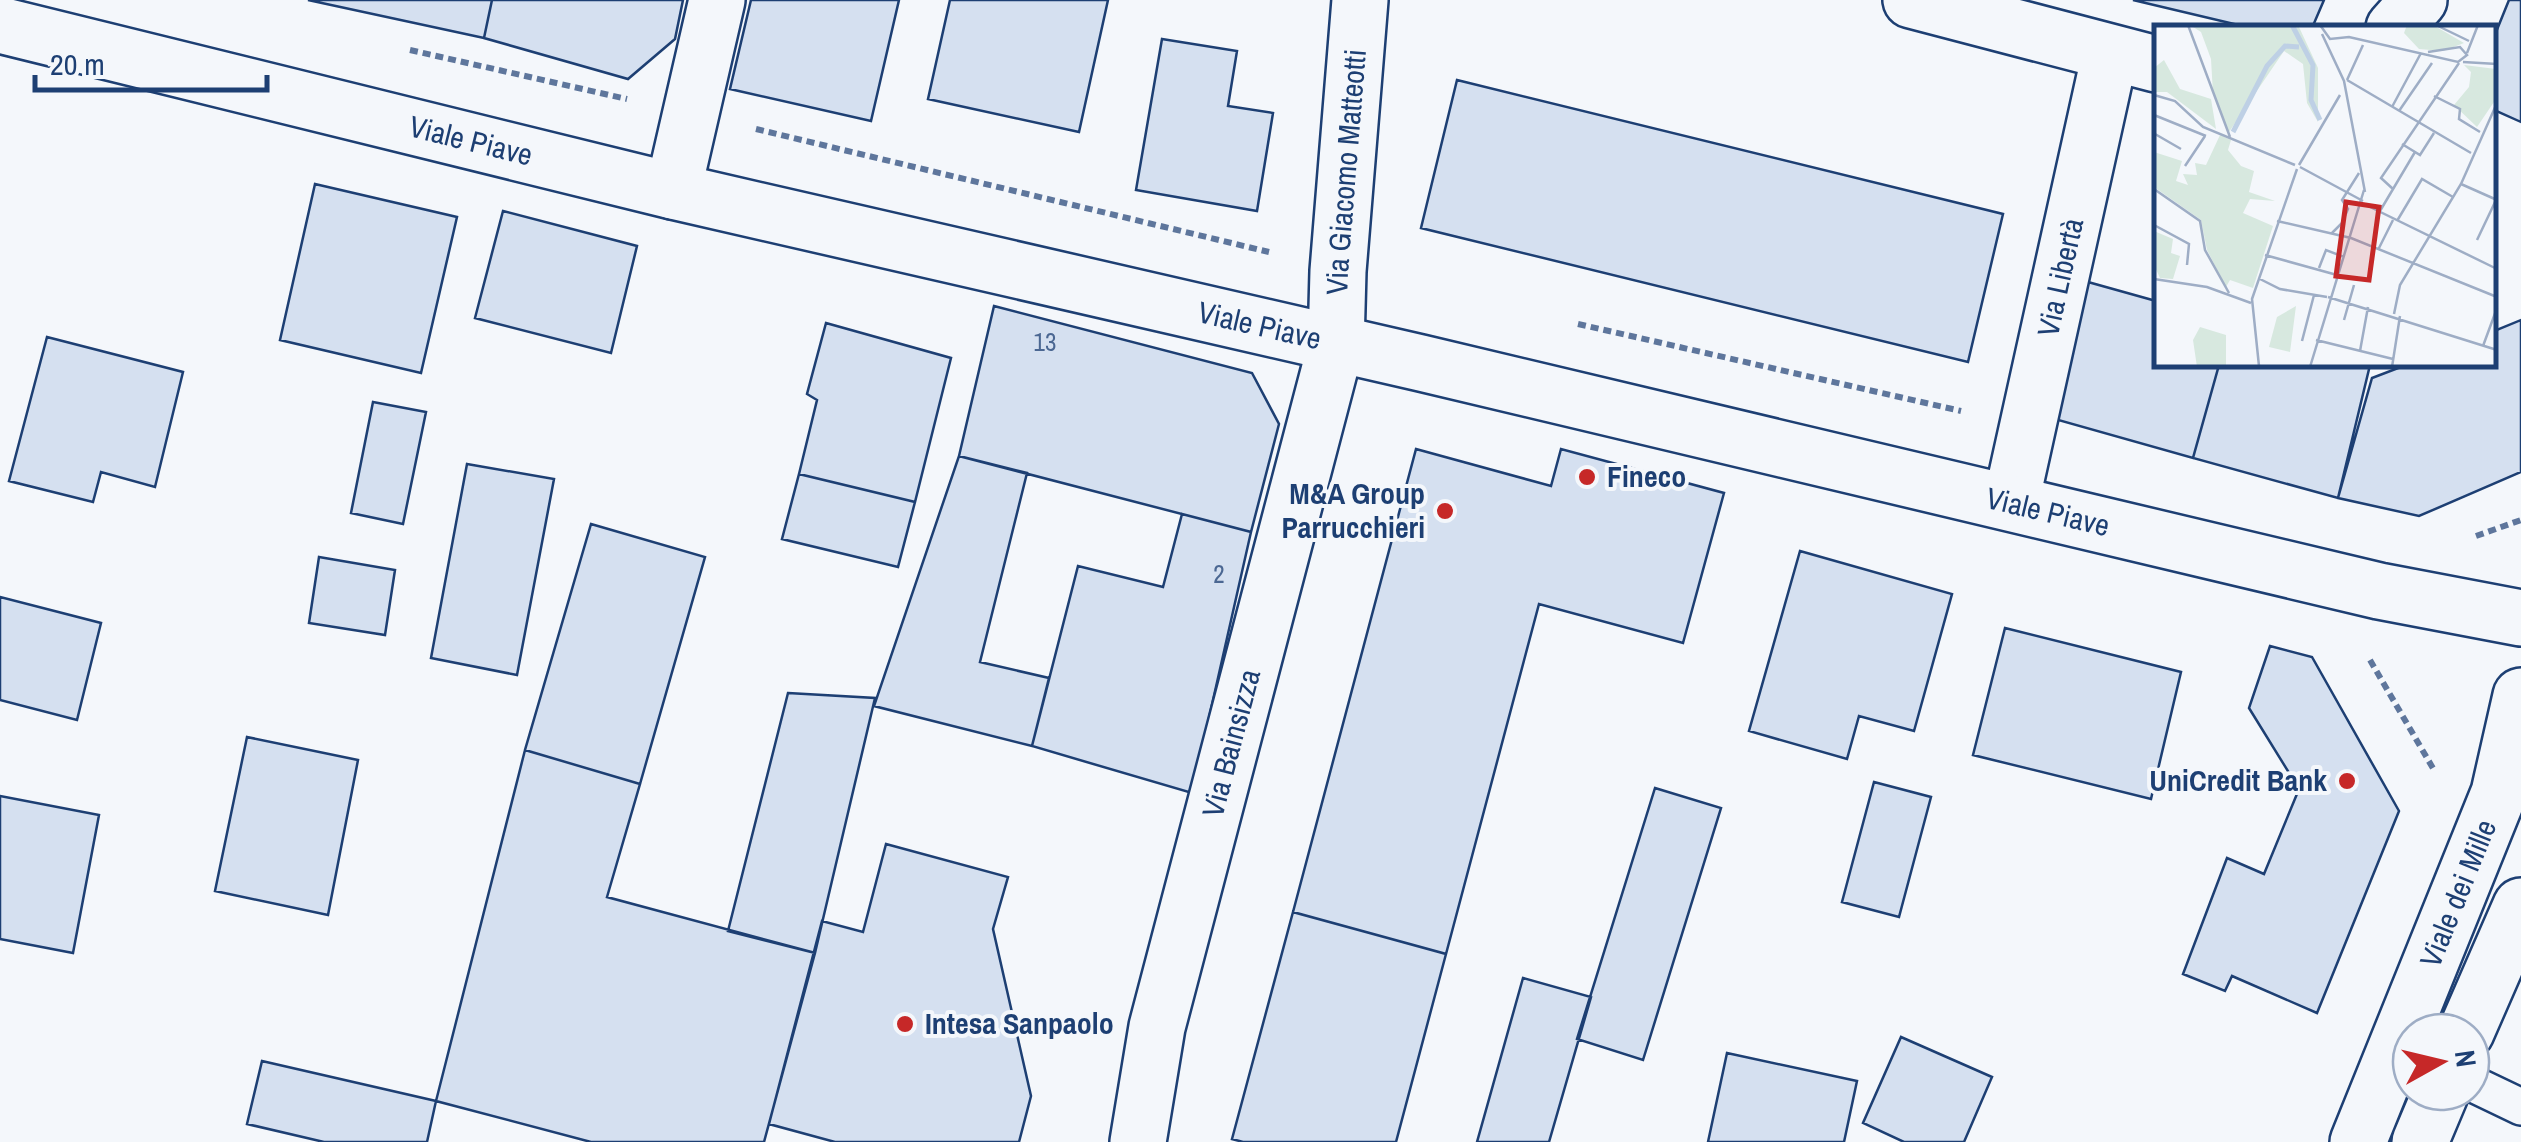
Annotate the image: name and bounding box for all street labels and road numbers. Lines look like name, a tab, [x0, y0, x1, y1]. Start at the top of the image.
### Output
street label: Via Giacomo Matteotti	[1316, 48, 1375, 295]
street label: Viale Piave	[405, 106, 537, 175]
street label: Via Libertà	[2027, 214, 2092, 340]
street label: Viale Piave	[1194, 291, 1325, 358]
street label: Viale Piave	[1982, 477, 2114, 545]
street label: Via Bainsizza	[1192, 664, 1269, 821]
street label: Viale dei Mille	[2410, 814, 2505, 973]

